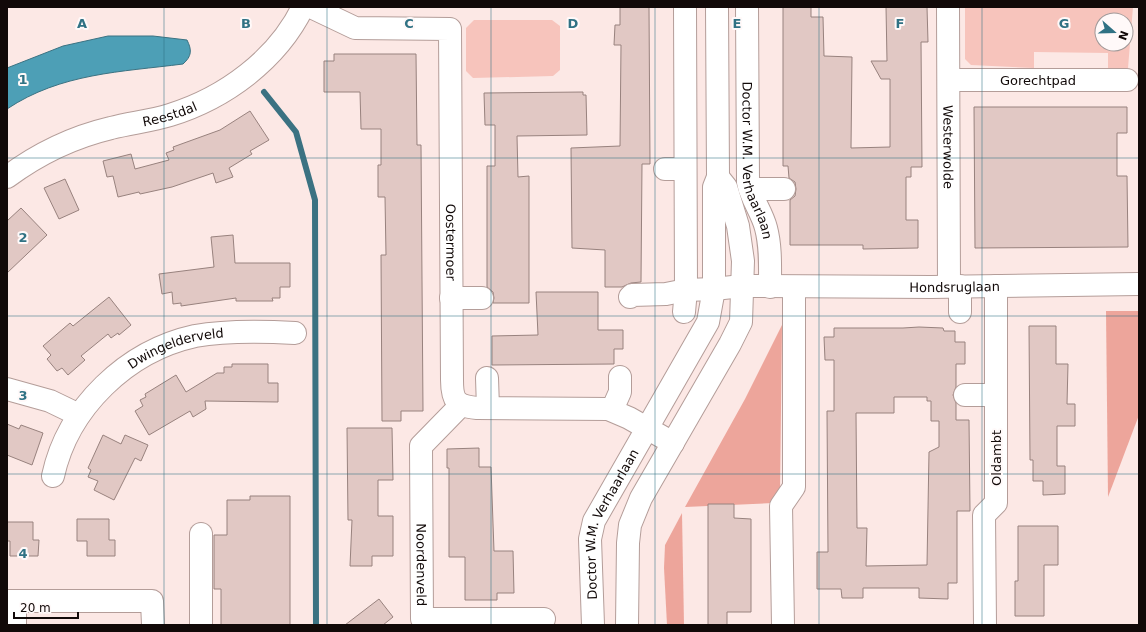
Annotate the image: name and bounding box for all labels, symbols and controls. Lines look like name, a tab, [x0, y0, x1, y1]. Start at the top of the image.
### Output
north arrow	[1094, 12, 1134, 52]
text: A	[77, 16, 87, 31]
text: B	[241, 16, 251, 31]
text: C	[404, 16, 414, 31]
text: D	[568, 16, 579, 31]
text: E	[733, 16, 741, 31]
text: F	[896, 16, 904, 31]
text: G	[1059, 16, 1069, 31]
text: N	[1115, 29, 1131, 42]
text: 1	[18, 72, 28, 87]
street label: Gorechtpad	[1000, 73, 1076, 88]
street label: Doctor W.M. Verhaarlaan	[739, 81, 775, 240]
street label: Reestdal	[141, 99, 199, 129]
street label: Westerwolde	[940, 105, 956, 189]
street label: Oostermoer	[443, 204, 458, 282]
text: 2	[18, 230, 28, 245]
street label: Hondsruglaan	[909, 279, 1000, 295]
street label: Dwingelderveld	[125, 325, 224, 372]
text: 3	[18, 388, 28, 403]
street label: Oldambt	[989, 430, 1004, 486]
street label: Doctor W.M. Verhaarlaan	[583, 446, 642, 600]
street label: Noordenveld	[413, 523, 429, 606]
text: 4	[18, 546, 28, 561]
scale bar	[14, 594, 78, 620]
text: 20 m	[20, 601, 51, 615]

